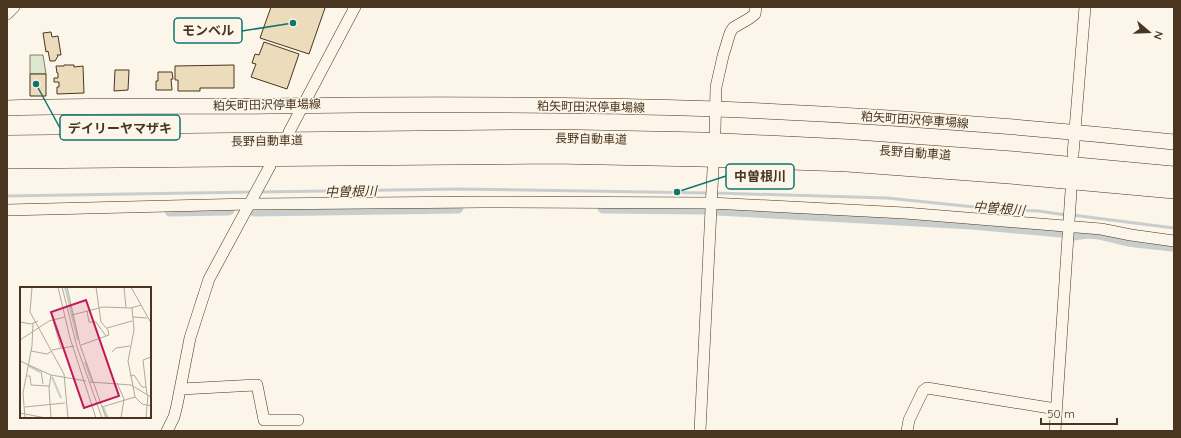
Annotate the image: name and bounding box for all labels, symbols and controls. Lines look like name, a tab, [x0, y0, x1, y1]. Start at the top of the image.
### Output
north arrow	[1129, 12, 1169, 52]
callout: モンベル	[174, 18, 242, 43]
text: モンベル	[182, 22, 234, 38]
text: N	[1151, 29, 1166, 41]
street label: 粕矢町田沢停車場線	[213, 96, 321, 113]
street label: 粕矢町田沢停車場線	[537, 98, 645, 115]
street label: 粕矢町田沢停車場線	[861, 108, 969, 131]
callout: デイリーヤマザキ	[60, 115, 180, 140]
text: デイリーヤマザキ	[68, 120, 172, 136]
street label: 長野自動車道	[555, 130, 627, 147]
street label: 長野自動車道	[231, 132, 303, 149]
street label: 長野自動車道	[879, 143, 951, 162]
callout: 中曽根川	[726, 164, 794, 189]
text: 中曽根川	[734, 168, 786, 184]
water label: 中曽根川	[325, 183, 379, 199]
water label: 中曽根川	[972, 198, 1028, 218]
inset map	[20, 287, 151, 418]
scale bar	[1041, 400, 1117, 426]
text: 50 m	[1047, 406, 1075, 421]

